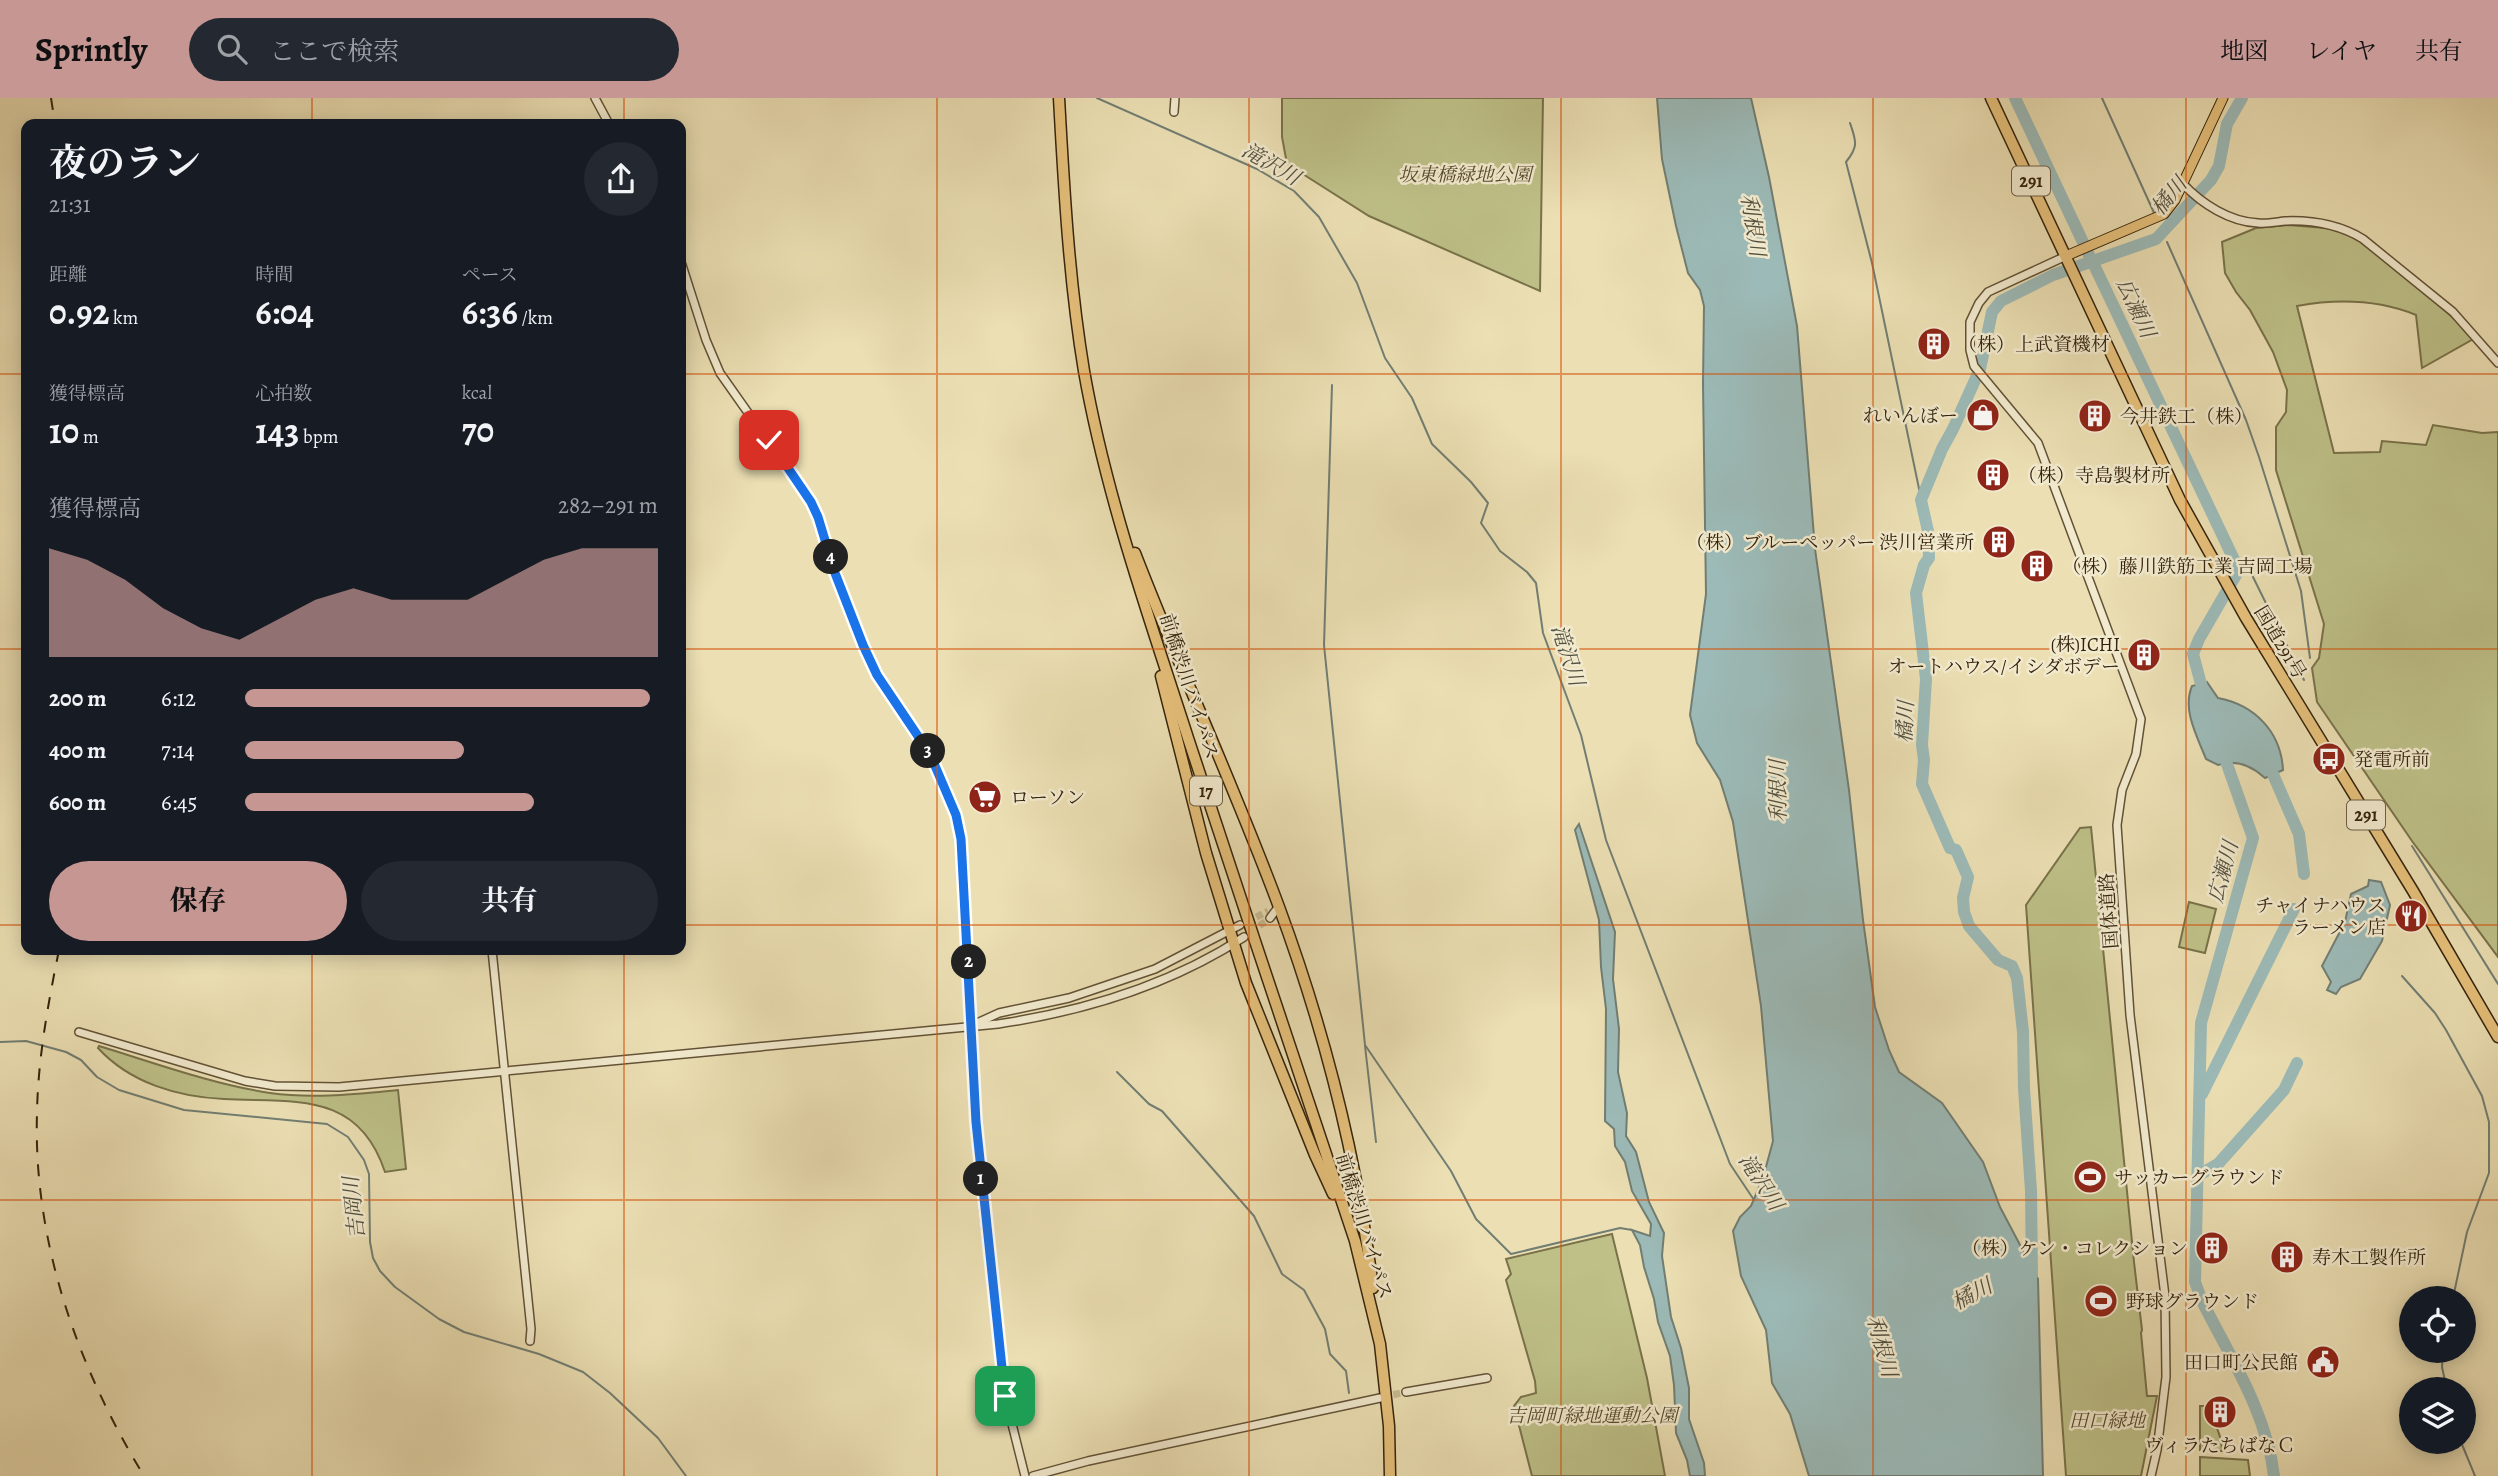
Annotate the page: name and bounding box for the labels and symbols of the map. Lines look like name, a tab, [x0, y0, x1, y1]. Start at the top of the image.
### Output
water label: 滝沢川	[1237, 136, 1307, 193]
park label: 坂東橋緑地公園	[1398, 162, 1534, 188]
road number: 291	[2012, 166, 2050, 196]
water label: 橘川	[2145, 169, 2195, 221]
water label: 利根川	[1734, 192, 1772, 260]
water label: 広瀬川	[2110, 274, 2163, 344]
building icon: （株）上武資機材	[1915, 325, 1953, 363]
place label: （株）上武資機材	[1958, 332, 2110, 358]
shop icon: れいんぼー	[1964, 396, 2002, 434]
building icon: 今井鉄工（株）	[2076, 397, 2114, 435]
place label: れいんぼー	[1863, 403, 1958, 429]
place label: 今井鉄工（株）	[2120, 404, 2253, 430]
pin	[739, 410, 799, 470]
building icon: （株）寺島製材所	[1974, 456, 2012, 494]
place label: （株）寺島製材所	[2018, 463, 2170, 489]
building icon: （株）ブルーペッパー 渋川営業所	[1980, 523, 2018, 561]
place label: （株）ブルーペッパー 渋川営業所	[1686, 530, 1974, 556]
pin: 4	[814, 540, 848, 574]
building icon: （株）藤川鉄筋工業 吉岡工場	[2018, 547, 2056, 585]
place label: （株）藤川鉄筋工業 吉岡工場	[2062, 554, 2313, 580]
street label: 国道291号	[2248, 601, 2312, 684]
street label: 前橋渋川バイパス	[1153, 610, 1225, 762]
water label: 滝沢川	[1545, 621, 1592, 691]
place label: (株)ICHI オートハウス/イシダボデー	[1887, 632, 2120, 680]
building icon: (株)ICHI オートハウス/イシダボデー	[2125, 636, 2163, 674]
water label: 橘川	[1890, 698, 1920, 744]
pin: 3	[911, 734, 946, 768]
bus stop icon: 発電所前	[2310, 740, 2348, 778]
place label: 発電所前	[2354, 747, 2430, 773]
water label: 利根川	[1763, 757, 1793, 823]
road number: 17	[1190, 776, 1222, 806]
supermarket icon: ローソン	[966, 778, 1004, 816]
place label: ローソン	[1010, 785, 1085, 811]
road number: 291	[2347, 800, 2385, 830]
water label: 広瀬川	[2201, 836, 2245, 906]
street label: 国体道路	[2093, 872, 2125, 950]
place label: チャイナハウス ラーメン店	[2255, 893, 2386, 941]
restaurant icon: チャイナハウス ラーメン店	[2392, 897, 2430, 935]
pin: 2	[951, 944, 986, 980]
water label: 滝沢川	[1732, 1148, 1791, 1218]
street label: 前橋渋川バイパス	[1329, 1150, 1399, 1303]
sports icon: サッカーグラウンド	[2071, 1158, 2109, 1196]
pin: 1	[964, 1162, 998, 1196]
place label: サッカーグラウンド	[2114, 1165, 2285, 1191]
water label: 吉岡川	[337, 1173, 371, 1241]
building icon: （株）ケン・コレクション	[2193, 1229, 2231, 1267]
place label: （株）ケン・コレクション	[1962, 1236, 2188, 1262]
building icon: 寿木工製作所	[2268, 1238, 2306, 1276]
place label: 寿木工製作所	[2312, 1245, 2426, 1271]
water label: 橘川	[1947, 1271, 1999, 1316]
sports icon: 野球グラウンド	[2082, 1282, 2120, 1320]
place label: 野球グラウンド	[2126, 1289, 2259, 1315]
water label: 利根川	[1860, 1312, 1904, 1382]
public building icon: 田口町公民館	[2304, 1343, 2342, 1381]
place label: 田口町公民館	[2184, 1350, 2298, 1376]
pin	[975, 1366, 1035, 1426]
building icon: ヴィラたちばなＣ	[2201, 1393, 2239, 1431]
park label: 吉岡町緑地運動公園	[1506, 1403, 1680, 1429]
park label: 田口緑地	[2069, 1408, 2147, 1434]
place label: ヴィラたちばなＣ	[2145, 1433, 2295, 1459]

